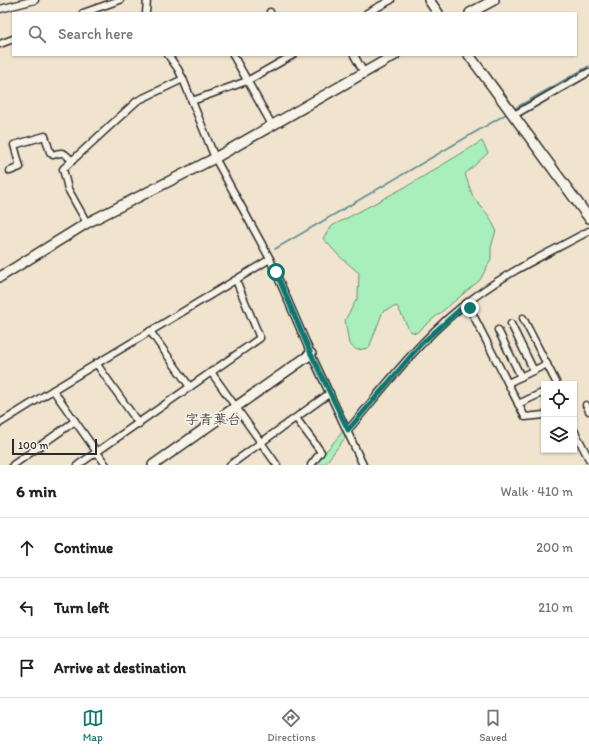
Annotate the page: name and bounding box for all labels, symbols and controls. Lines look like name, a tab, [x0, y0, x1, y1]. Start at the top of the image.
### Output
search box	[12, 12, 577, 56]
icon: search	[26, 23, 48, 45]
text: Search here	[58, 25, 133, 43]
route start	[267, 263, 285, 281]
route end	[461, 299, 479, 317]
map controls	[541, 381, 577, 453]
button: locate	[541, 381, 577, 417]
district label: 字青葉台	[185, 411, 241, 428]
button: layers	[541, 417, 577, 453]
scale bar	[12, 437, 97, 456]
text: 100 m	[18, 439, 48, 452]
text: 6 min	[16, 481, 57, 501]
text: Walk · 410 m	[501, 484, 573, 499]
icon: ahead	[16, 537, 38, 559]
text: Continue	[54, 539, 113, 557]
text: 200 m	[536, 540, 573, 555]
icon: left	[16, 597, 38, 619]
text: Turn left	[54, 599, 109, 617]
text: 210 m	[538, 600, 573, 615]
icon: arrive	[16, 657, 38, 679]
text: Arrive at destination	[54, 659, 186, 677]
tab: Map	[82, 707, 104, 744]
tab: Directions	[267, 707, 316, 744]
tab: Saved	[479, 707, 507, 744]

